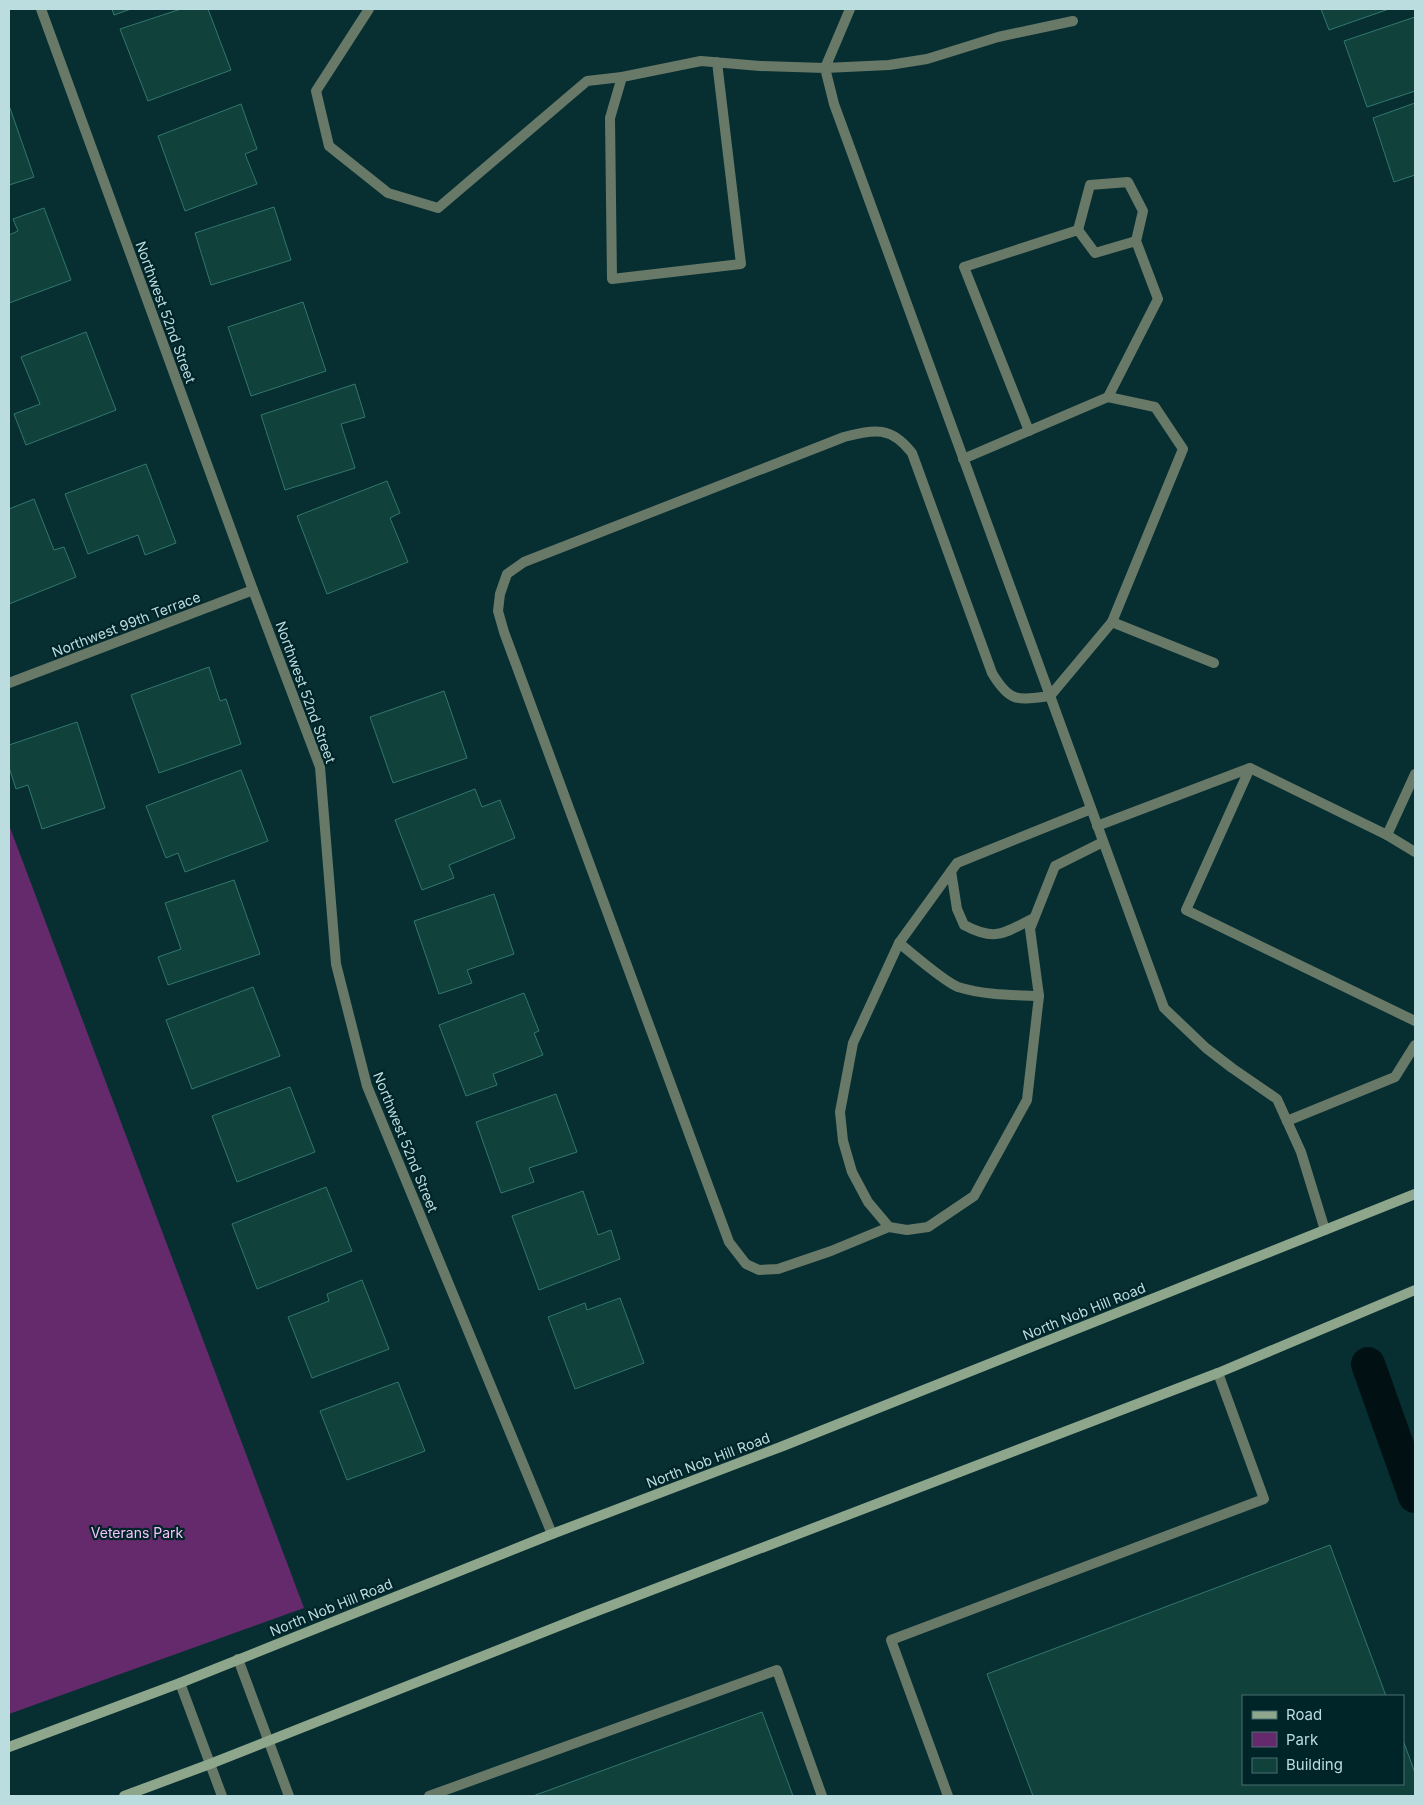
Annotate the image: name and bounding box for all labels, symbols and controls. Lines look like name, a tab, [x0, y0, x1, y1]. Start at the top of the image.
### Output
street label: Northwest 52nd Street	[132, 239, 200, 386]
street label: Northwest 99th Terrace	[49, 588, 203, 660]
street label: Northwest 52nd Street	[272, 619, 340, 766]
street label: Northwest 52nd Street	[370, 1069, 442, 1215]
street label: North Nob Hill Road	[1020, 1279, 1148, 1343]
street label: North Nob Hill Road	[644, 1429, 772, 1491]
park label: Veterans Park	[91, 1524, 184, 1541]
street label: North Nob Hill Road	[267, 1575, 395, 1639]
legend	[1242, 1695, 1404, 1785]
text: Road	[1286, 1705, 1322, 1724]
text: Park	[1286, 1730, 1319, 1749]
text: Building	[1286, 1755, 1343, 1774]

